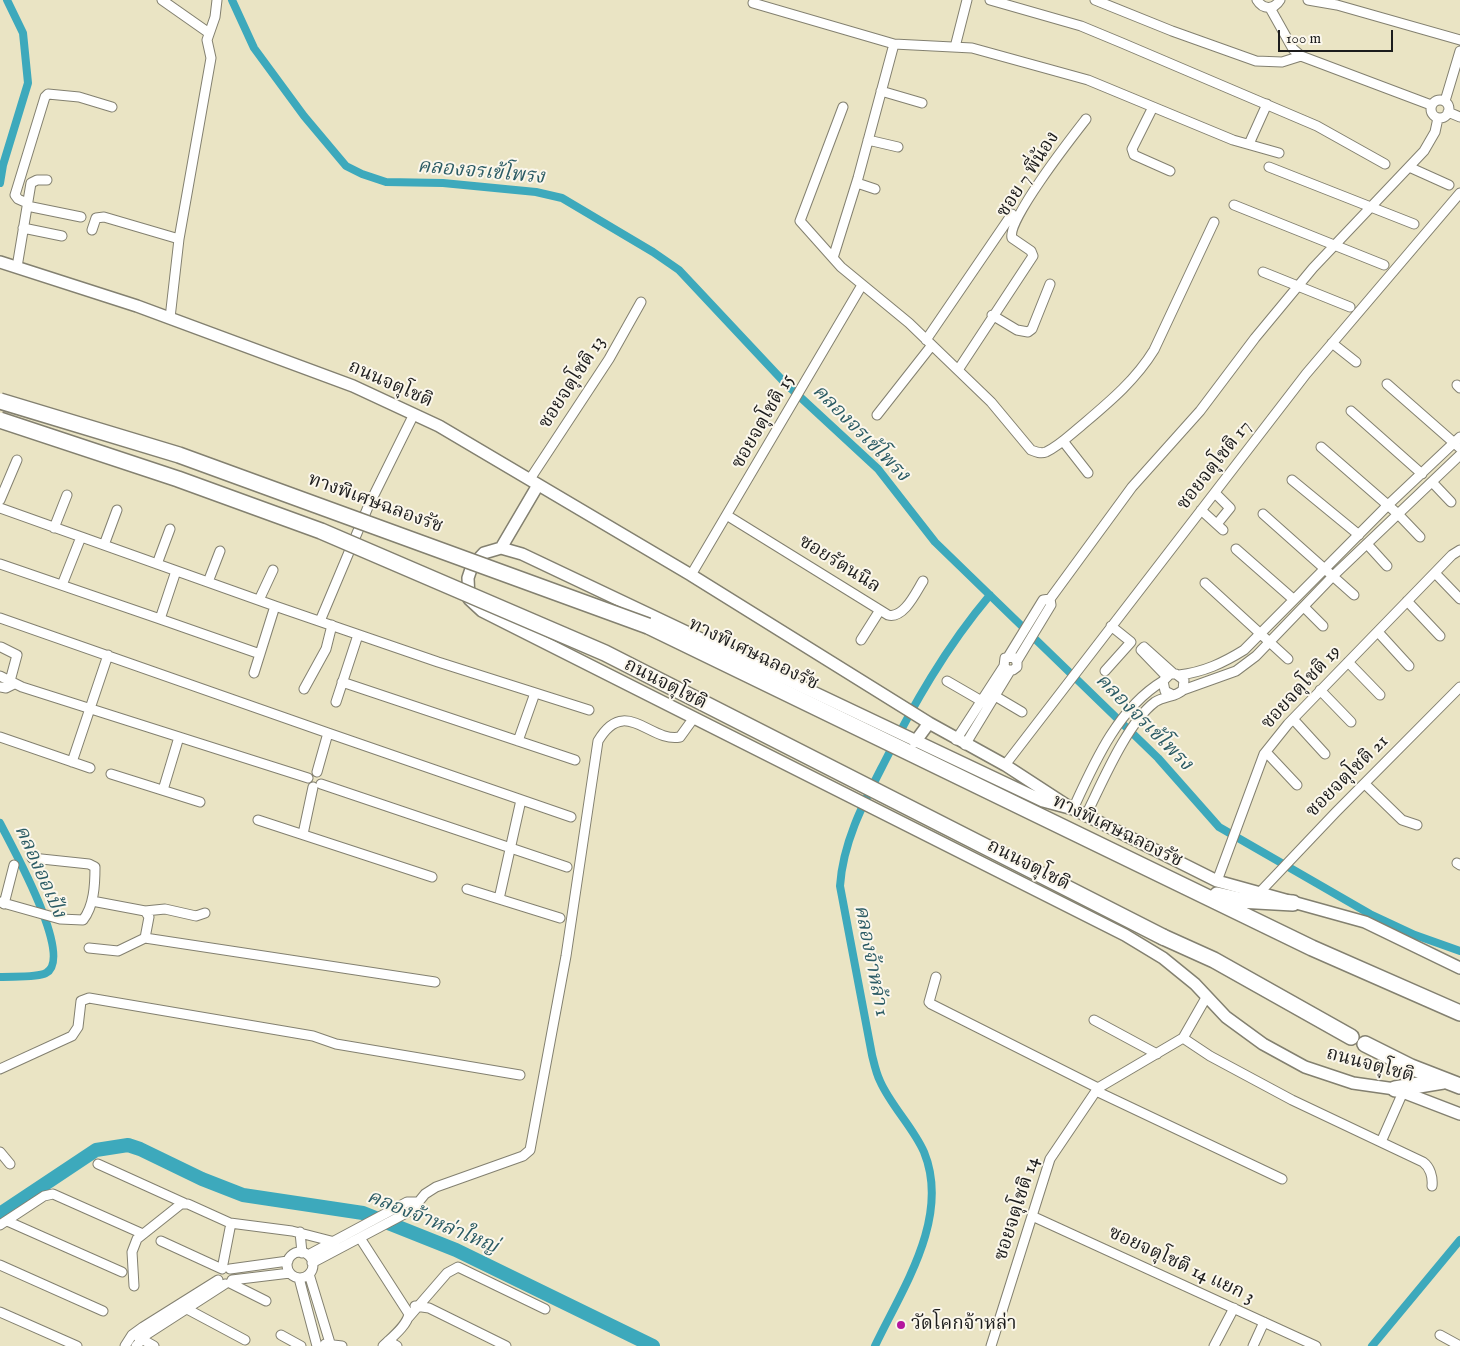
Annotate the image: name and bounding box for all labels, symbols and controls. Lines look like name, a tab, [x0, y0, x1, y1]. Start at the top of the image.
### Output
scale bar	[1280, 20, 1395, 52]
text: 100 m	[1286, 29, 1321, 48]
street label: ซอย 7 พี่น้อง	[993, 128, 1065, 222]
water label: คลองจรเข้โพรง	[416, 155, 546, 191]
street label: ซอยจตุโชติ 13	[535, 333, 611, 433]
street label: ถนนจตุโชติ	[344, 356, 436, 414]
street label: ซอยจตุโชติ 15	[728, 371, 800, 473]
water label: คลองจรเข้โพรง	[806, 380, 914, 488]
street label: ซอยจตุโชติ 17	[1173, 417, 1257, 515]
street label: ทางพิเศษฉลองรัช	[304, 469, 446, 539]
street label: ซอยรัตนนิล	[794, 531, 884, 599]
street label: ทางพิเศษฉลองรัช	[684, 614, 822, 696]
street label: ซอยจตุโชติ 19	[1257, 641, 1347, 735]
street label: ถนนจตุโชติ	[620, 654, 710, 716]
water label: คลองจรเข้โพรง	[1089, 669, 1197, 777]
street label: ซอยจตุโชติ 21	[1302, 731, 1394, 823]
street label: ทางพิเศษฉลองรัช	[1048, 791, 1186, 873]
water label: คลองออเป้ง	[8, 822, 70, 922]
street label: ถนนจตุโชติ	[983, 835, 1073, 897]
water label: คลองจ้าหล้า 1	[847, 903, 893, 1019]
street label: ถนนจตุโชติ	[1324, 1043, 1416, 1089]
street label: ซอยจตุโชติ 14	[990, 1154, 1046, 1264]
water label: คลองจ้าหล่าใหญ่	[363, 1186, 501, 1260]
street label: ซอยจตุโชติ 14 แยก 3	[1104, 1222, 1258, 1310]
place label: วัดโคกจ้าหล่า	[911, 1314, 1017, 1336]
marker: วัดโคกจ้าหล่า	[895, 1319, 907, 1331]

